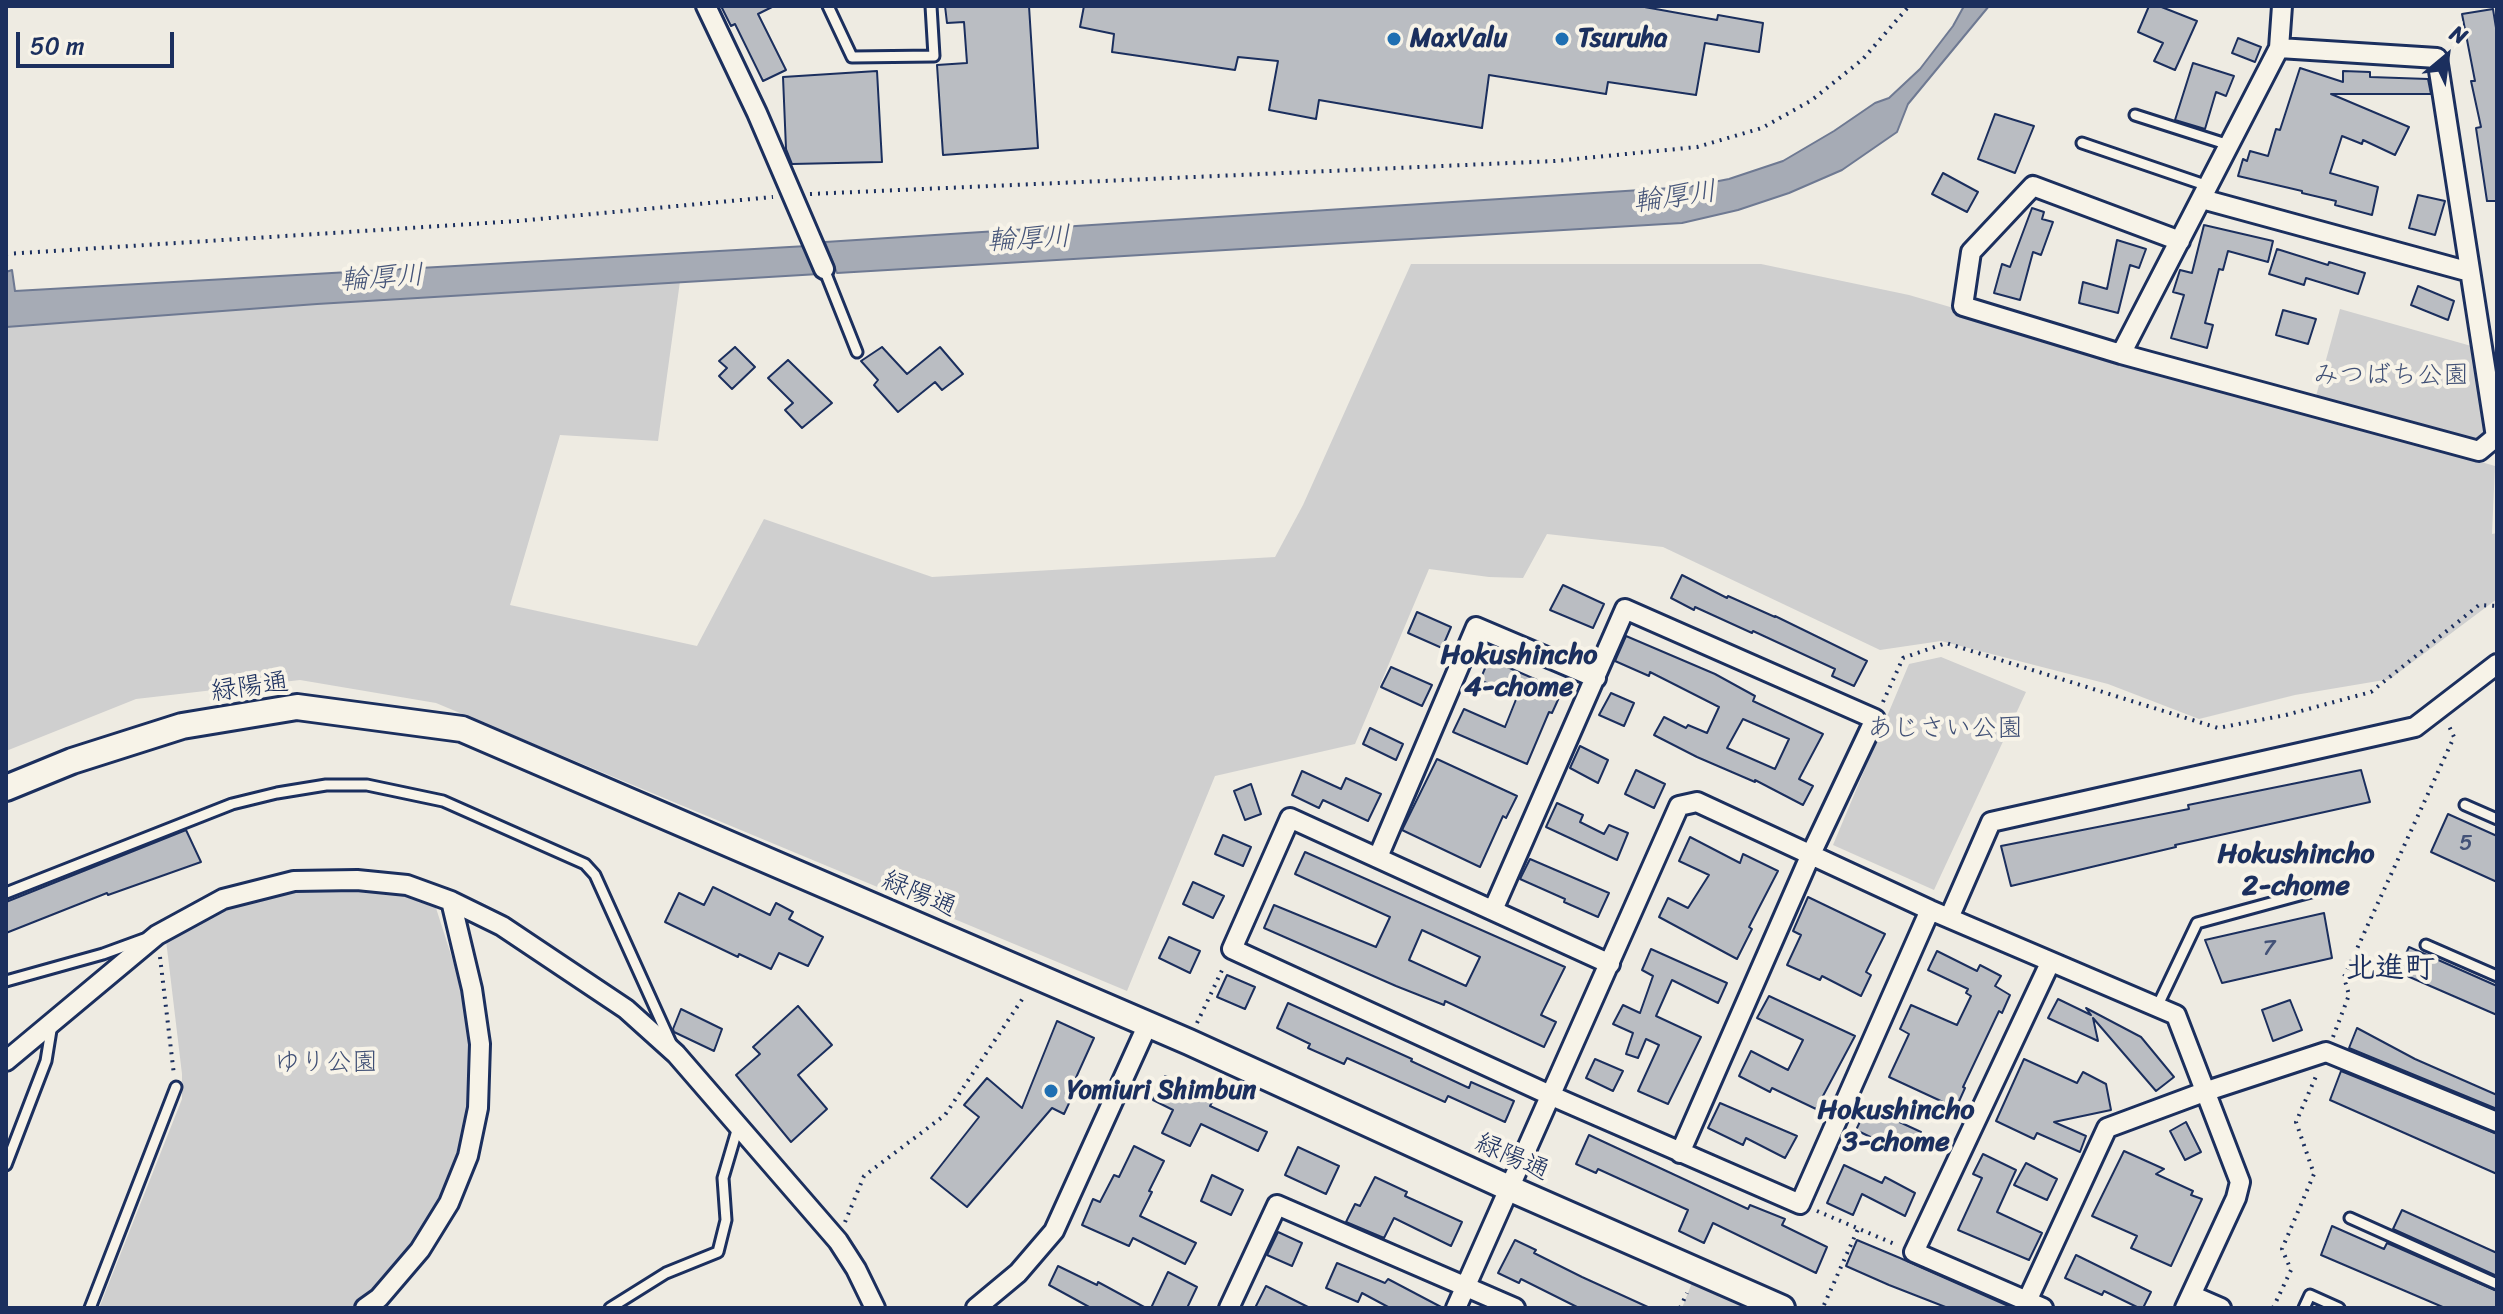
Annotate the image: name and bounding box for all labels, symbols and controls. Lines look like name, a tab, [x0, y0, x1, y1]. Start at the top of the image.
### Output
text: N	[2443, 14, 2475, 55]
scale bar	[20, 16, 178, 66]
north arrow	[2407, 16, 2487, 96]
place label: MaxValu	[1410, 23, 1507, 55]
place label: Tsuruha	[1578, 23, 1667, 55]
text: 50 m	[30, 25, 85, 67]
marker: MaxValu	[1385, 30, 1403, 48]
marker: Tsuruha	[1553, 30, 1571, 48]
water label: 輪厚川	[1631, 176, 1719, 220]
water label: 輪厚川	[986, 221, 1072, 259]
water label: 輪厚川	[339, 259, 425, 299]
park label: みつばち公園	[2313, 360, 2469, 392]
district label: Hokushincho 4-chome	[1440, 639, 1598, 705]
street label: 緑陽通	[209, 667, 291, 709]
park label: あじさい公園	[1867, 713, 2023, 745]
house number: 5	[2459, 831, 2473, 857]
district label: Hokushincho 2-chome	[2217, 838, 2375, 904]
street label: 緑陽通	[877, 865, 961, 925]
house number: 7	[2263, 936, 2275, 962]
district label: 北進町	[2345, 951, 2435, 987]
park label: ゆり公園	[274, 1047, 378, 1079]
place label: Yomiuri Shimbun	[1067, 1075, 1256, 1107]
marker: Yomiuri Shimbun	[1042, 1082, 1060, 1100]
district label: Hokushincho 3-chome	[1817, 1094, 1975, 1160]
street label: 緑陽通	[1470, 1128, 1554, 1188]

